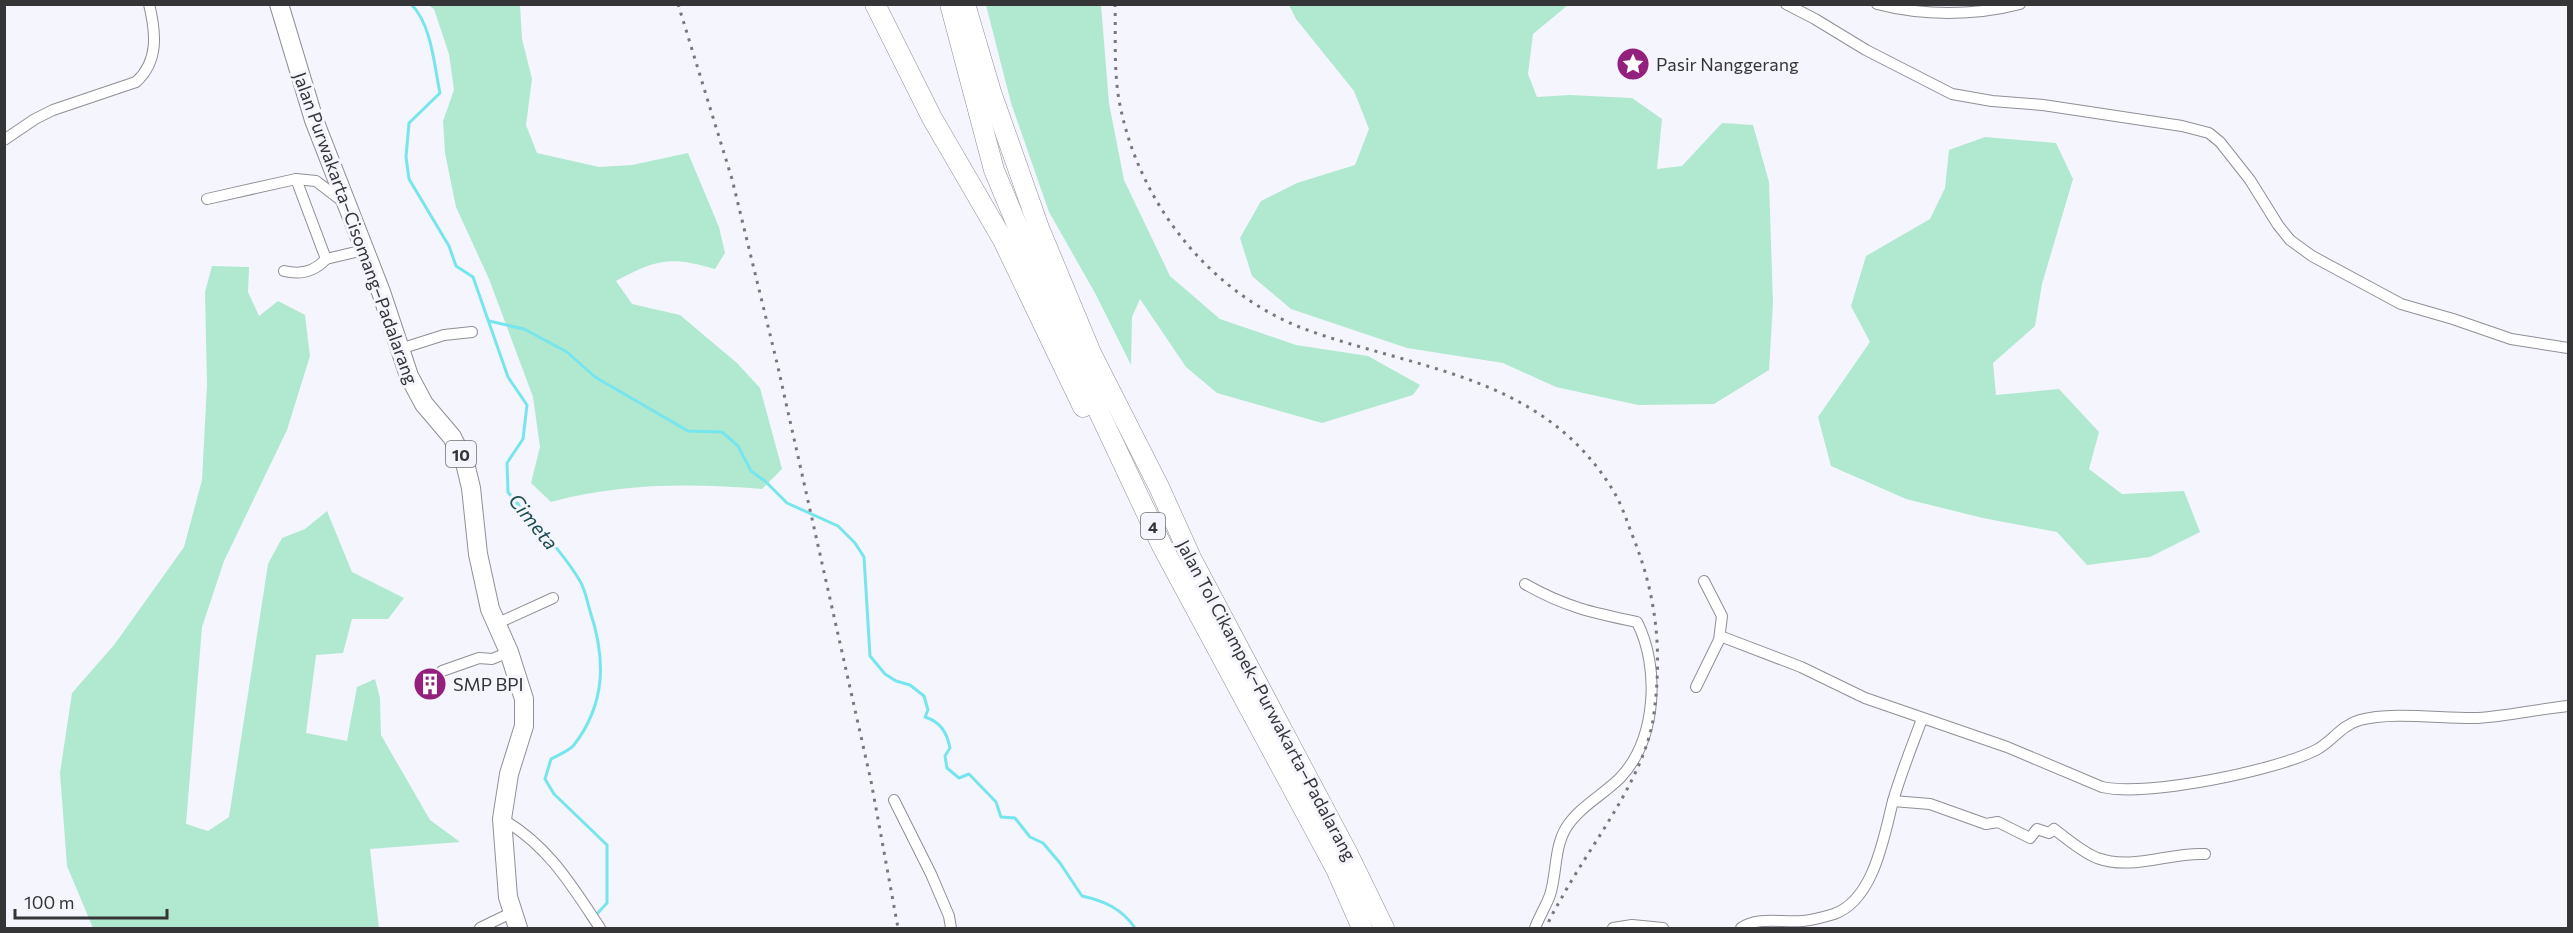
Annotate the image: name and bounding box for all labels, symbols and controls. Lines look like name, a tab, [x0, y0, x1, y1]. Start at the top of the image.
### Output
place icon: Pasir Nanggerang	[1615, 46, 1651, 82]
place label: Pasir Nanggerang	[1656, 53, 1799, 75]
street label: Jalan Purwakarta–Cisomang–Padalarang	[289, 69, 423, 387]
road number: 10	[446, 441, 476, 467]
water label: Cimeta	[504, 488, 564, 554]
road number: 4	[1141, 513, 1165, 539]
street label: Jalan Tol Cikampek–Purwakarta–Padalarang	[1173, 536, 1361, 864]
building icon: SMP BPI	[412, 666, 448, 702]
place label: SMP BPI	[453, 673, 523, 695]
scale bar	[15, 882, 166, 920]
text: 100 m	[24, 891, 74, 913]

